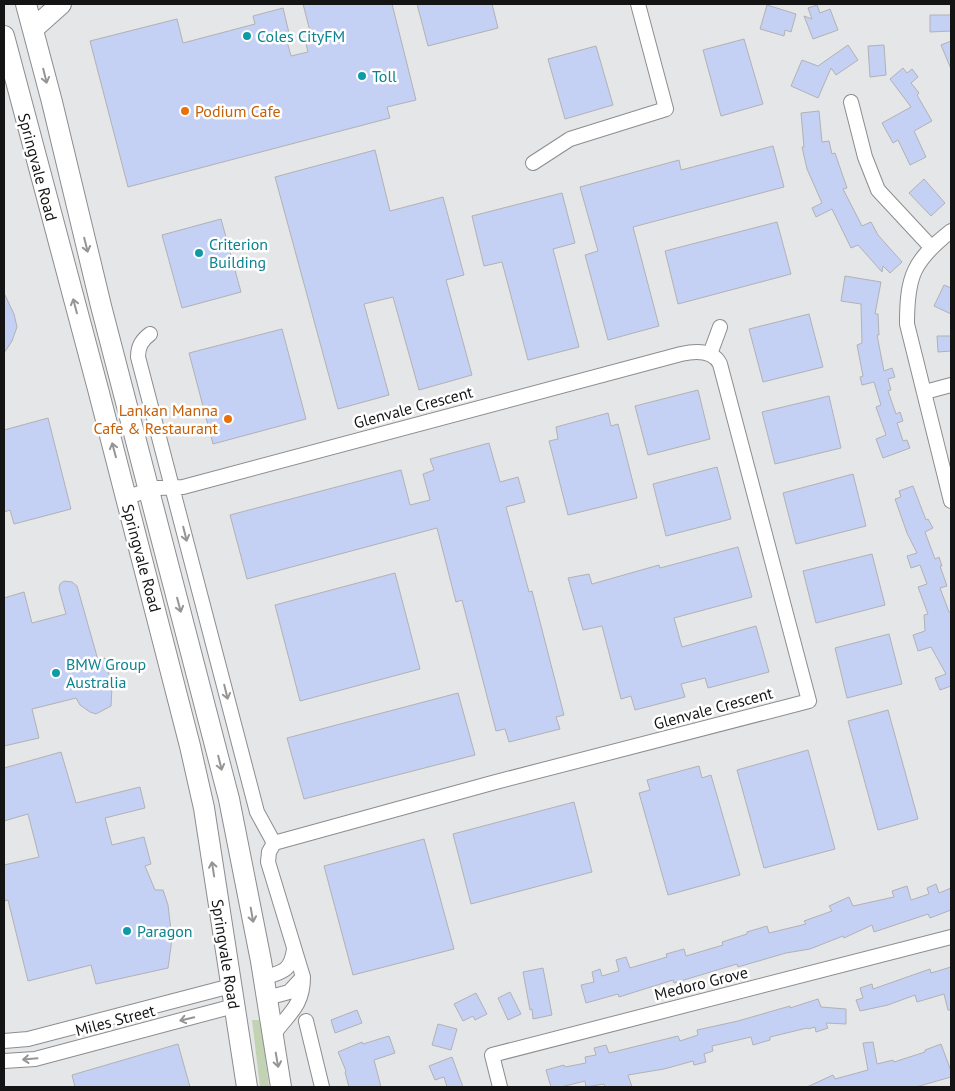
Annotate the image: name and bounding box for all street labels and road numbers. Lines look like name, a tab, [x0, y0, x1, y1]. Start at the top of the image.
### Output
street label: Springvale Road	[14, 111, 62, 223]
street label: Glenvale Crescent	[351, 381, 475, 432]
street label: Springvale Road	[118, 502, 166, 614]
street label: Glenvale Crescent	[651, 682, 775, 733]
street label: Springvale Road	[207, 898, 245, 1010]
street label: Medoro Grove	[652, 962, 750, 1004]
street label: Miles Street	[73, 1000, 158, 1040]

